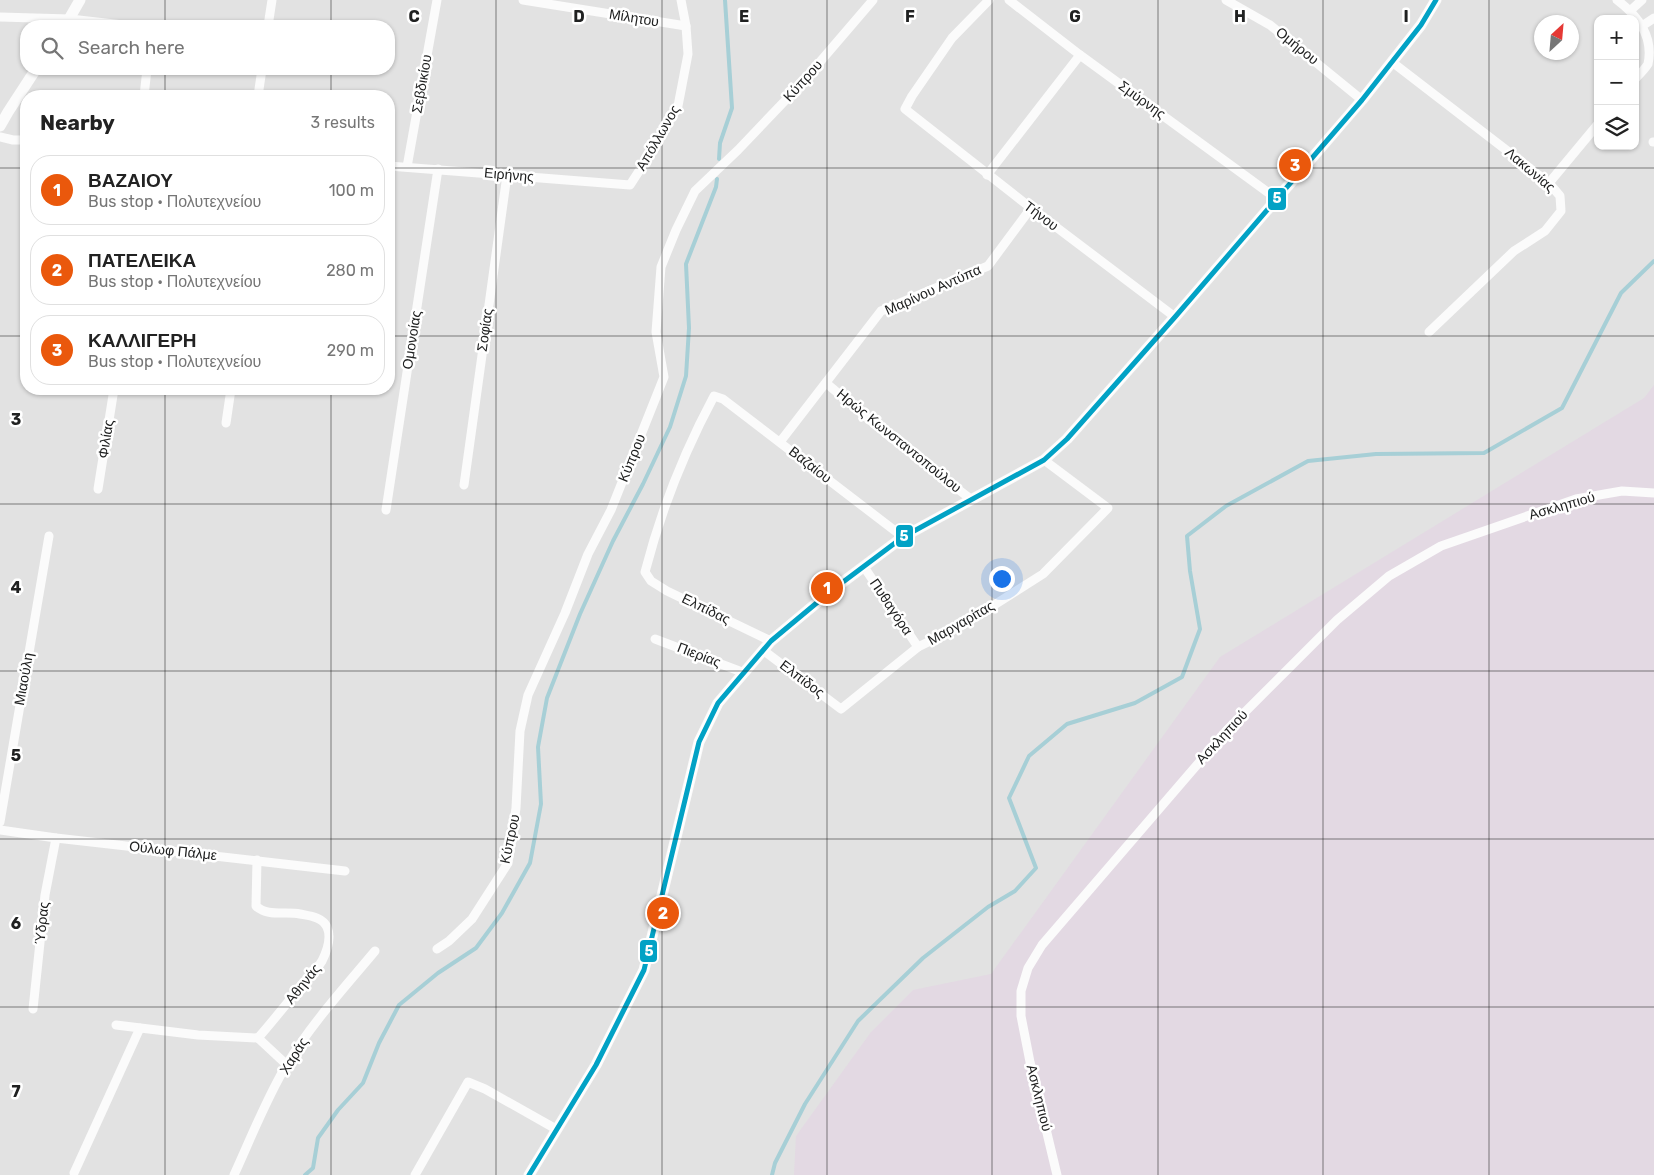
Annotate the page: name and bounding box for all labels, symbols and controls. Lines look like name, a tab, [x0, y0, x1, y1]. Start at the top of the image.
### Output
street label: Μίλητου	[608, 6, 660, 30]
text: C	[408, 7, 420, 26]
text: D	[573, 7, 585, 26]
text: E	[739, 7, 749, 26]
text: F	[905, 7, 915, 26]
text: G	[1069, 7, 1081, 26]
text: H	[1234, 7, 1246, 26]
text: I	[1403, 7, 1409, 26]
north arrow	[1534, 15, 1579, 60]
map controls	[1594, 15, 1639, 150]
button: +	[1594, 15, 1639, 60]
search box	[20, 20, 395, 75]
street label: Ομήρου	[1272, 24, 1322, 68]
icon: search	[38, 34, 66, 62]
text: Search here	[78, 36, 185, 59]
street label: Σεβδικίου	[408, 53, 436, 115]
street label: Κύπρου	[780, 57, 826, 105]
button: −	[1594, 60, 1639, 105]
street label: Σμύρνης	[1115, 77, 1169, 123]
street label: Απόλλωνος	[632, 102, 684, 174]
button: layers	[1594, 105, 1639, 150]
text: Nearby	[40, 110, 115, 135]
text: 3 results	[310, 113, 375, 132]
street label: Λακωνίας	[1501, 144, 1559, 196]
pin: 3	[1279, 146, 1311, 184]
street label: Ειρήνης	[483, 164, 535, 186]
text: ΒΑΖΑΙΟΥ	[88, 169, 173, 192]
text: 1	[53, 181, 61, 200]
text: 100 m	[329, 181, 374, 200]
line badge: 5	[1267, 187, 1287, 211]
text: 5	[1272, 190, 1282, 207]
text: Bus stop · Πολυτεχνείου	[88, 192, 261, 211]
street label: Τήνου	[1020, 198, 1062, 234]
text: ΠΑΤΕΛΕΙΚΑ	[88, 249, 196, 272]
text: 2	[52, 261, 62, 280]
text: 280 m	[326, 261, 374, 280]
street label: Μαρίνου Αντύπα	[882, 261, 984, 319]
text: Bus stop · Πολυτεχνείου	[88, 272, 261, 291]
street label: Σοφίας	[474, 307, 496, 353]
street label: Ομονοίας	[399, 309, 425, 371]
text: ΚΑΛΛΙΓΕΡΗ	[88, 329, 197, 352]
text: 3	[52, 341, 62, 360]
text: 290 m	[327, 341, 374, 360]
text: Bus stop · Πολυτεχνείου	[88, 352, 261, 371]
street label: Ηρώς Κωνσταντοπούλου	[833, 385, 965, 497]
text: 3	[11, 410, 21, 429]
street label: Φιλίας	[95, 418, 118, 460]
street label: Κύπρου	[615, 432, 649, 484]
street label: Βαζαίου	[785, 443, 835, 487]
street label: Ασκληπιού	[1527, 488, 1597, 524]
line badge: 5	[895, 524, 914, 548]
text: 5	[899, 528, 909, 545]
your location	[989, 566, 1015, 592]
pin: 1	[811, 569, 843, 607]
street label: Πυθαγόρα	[866, 576, 916, 638]
text: 4	[11, 578, 22, 597]
street label: Ελπίδας	[679, 590, 733, 628]
street label: Μαργαρίτας	[925, 597, 998, 649]
street label: Πιερίας	[675, 639, 723, 671]
street label: Μιαούλη	[11, 651, 37, 707]
street label: Ελπίδος	[776, 657, 828, 701]
street label: Ασκληπιού	[1193, 706, 1251, 768]
text: 5	[11, 746, 21, 765]
street label: Κύπρου	[496, 813, 524, 865]
street label: Ούλωφ Πάλμε	[128, 838, 218, 864]
pin: 2	[647, 894, 679, 932]
street label: Ύδρας	[31, 901, 53, 945]
text: 6	[11, 914, 21, 933]
line badge: 5	[639, 939, 658, 963]
text: 5	[644, 943, 654, 960]
street label: Αθηνάς	[282, 960, 324, 1008]
street label: Χαράς	[276, 1034, 312, 1078]
street label: Ασκληπιού	[1023, 1063, 1055, 1133]
text: 7	[11, 1082, 21, 1101]

